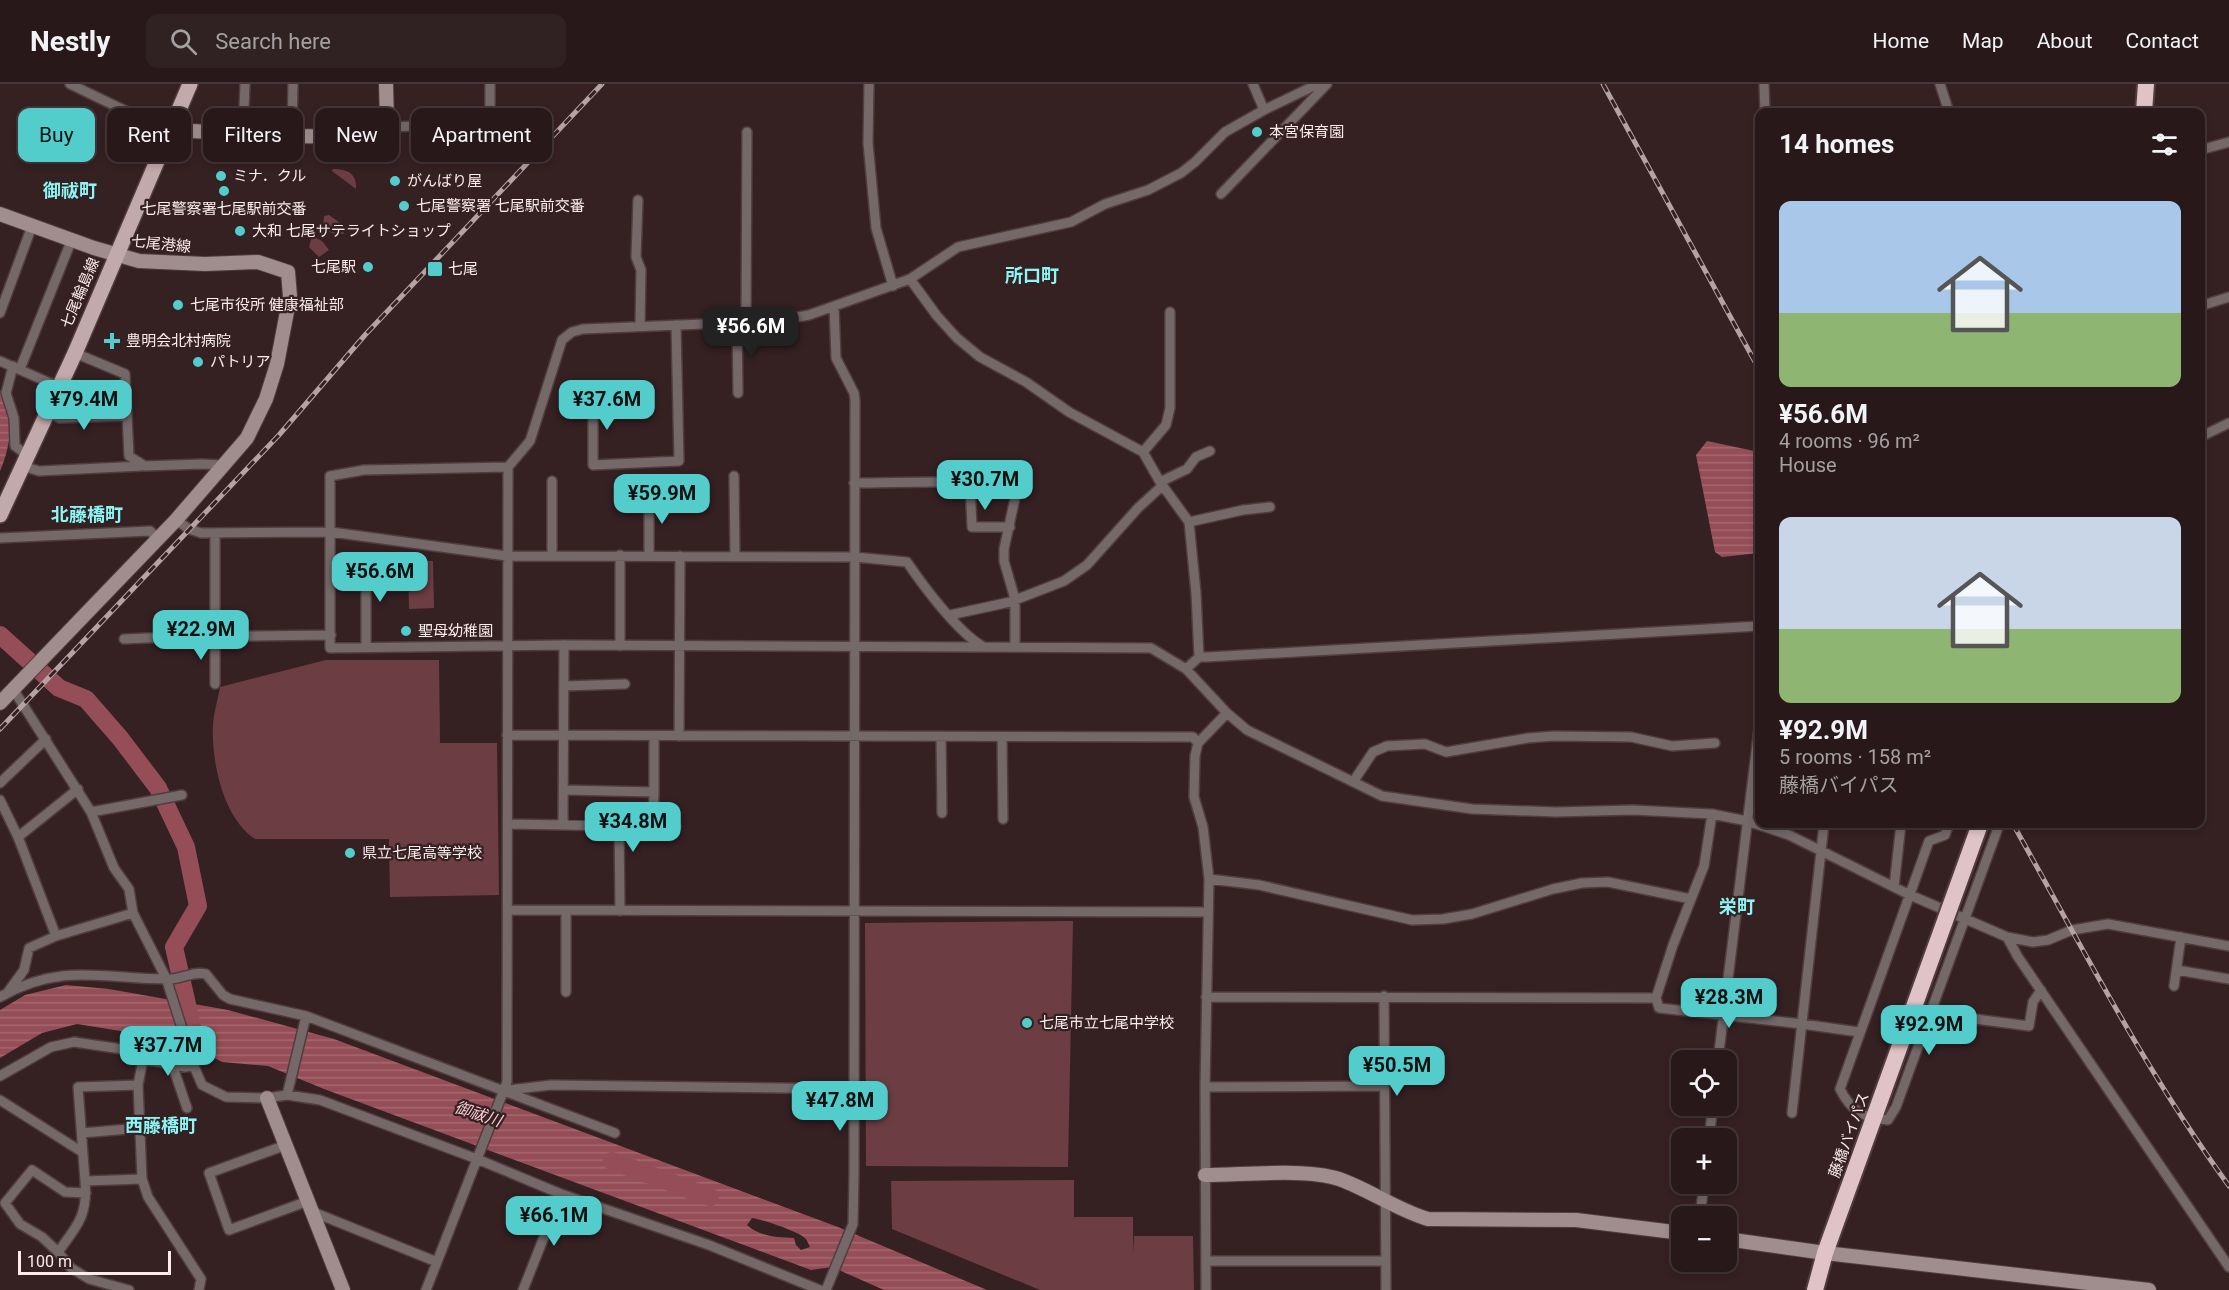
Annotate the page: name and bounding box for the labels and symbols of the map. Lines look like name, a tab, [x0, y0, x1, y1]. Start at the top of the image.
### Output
place label: 本宮保育園	[1269, 123, 1344, 141]
marker: 本宮保育園	[1250, 125, 1264, 139]
place label: ミナ．クル	[233, 167, 306, 185]
marker: ミナ．クル	[214, 169, 228, 183]
place label: がんばり屋	[407, 172, 482, 190]
marker: がんばり屋	[388, 174, 402, 188]
district label: 御祓町	[42, 180, 97, 201]
marker: 七尾警察署七尾駅前交番	[217, 184, 231, 198]
place label: 七尾警察署 七尾駅前交番	[416, 197, 585, 215]
marker: 七尾警察署 七尾駅前交番	[397, 199, 411, 213]
place label: 七尾警察署七尾駅前交番	[141, 200, 307, 218]
place label: 大和 七尾サテライトショップ	[252, 222, 451, 240]
marker: 大和 七尾サテライトショップ	[233, 224, 247, 238]
street label: 七尾港線	[130, 232, 192, 256]
street label: 七尾輪島線	[57, 255, 103, 331]
place label: 七尾駅	[311, 258, 356, 276]
marker: 七尾駅	[361, 260, 375, 274]
marker: 七尾	[426, 260, 444, 278]
place label: 七尾	[448, 260, 478, 278]
district label: 所口町	[1005, 265, 1059, 286]
place label: 七尾市役所 健康福祉部	[190, 296, 344, 314]
marker: 七尾市役所 健康福祉部	[171, 298, 185, 312]
pin: ¥56.6M	[702, 307, 800, 358]
marker: 豊明会北村病院	[103, 332, 121, 350]
place label: 豊明会北村病院	[126, 332, 231, 350]
place label: パトリア	[210, 353, 270, 371]
marker: パトリア	[191, 355, 205, 369]
pin: ¥79.4M	[35, 380, 133, 431]
pin: ¥37.6M	[558, 380, 656, 431]
pin: ¥30.7M	[936, 460, 1034, 511]
pin: ¥59.9M	[613, 474, 711, 525]
district label: 北藤橋町	[51, 504, 123, 525]
pin: ¥56.6M	[331, 552, 429, 603]
pin: ¥22.9M	[152, 610, 250, 661]
place label: 聖母幼稚園	[418, 622, 493, 640]
marker: 聖母幼稚園	[399, 624, 413, 638]
pin: ¥34.8M	[584, 802, 682, 853]
place label: 県立七尾高等学校	[362, 844, 482, 862]
marker: 県立七尾高等学校	[343, 846, 357, 860]
district label: 栄町	[1719, 896, 1755, 917]
pin: ¥28.3M	[1680, 978, 1778, 1029]
pin: ¥92.9M	[1880, 1005, 1978, 1056]
place label: 七尾市立七尾中学校	[1039, 1014, 1174, 1032]
marker: 七尾市立七尾中学校	[1020, 1016, 1034, 1030]
pin: ¥37.7M	[119, 1026, 217, 1077]
pin: ¥50.5M	[1348, 1046, 1446, 1097]
pin: ¥47.8M	[791, 1081, 889, 1132]
street label: 藤橋バイパス	[1825, 1090, 1873, 1180]
water label: 御祓川	[452, 1098, 506, 1131]
district label: 西藤橋町	[125, 1115, 197, 1136]
pin: ¥66.1M	[505, 1196, 603, 1247]
scale bar	[18, 1248, 171, 1276]

